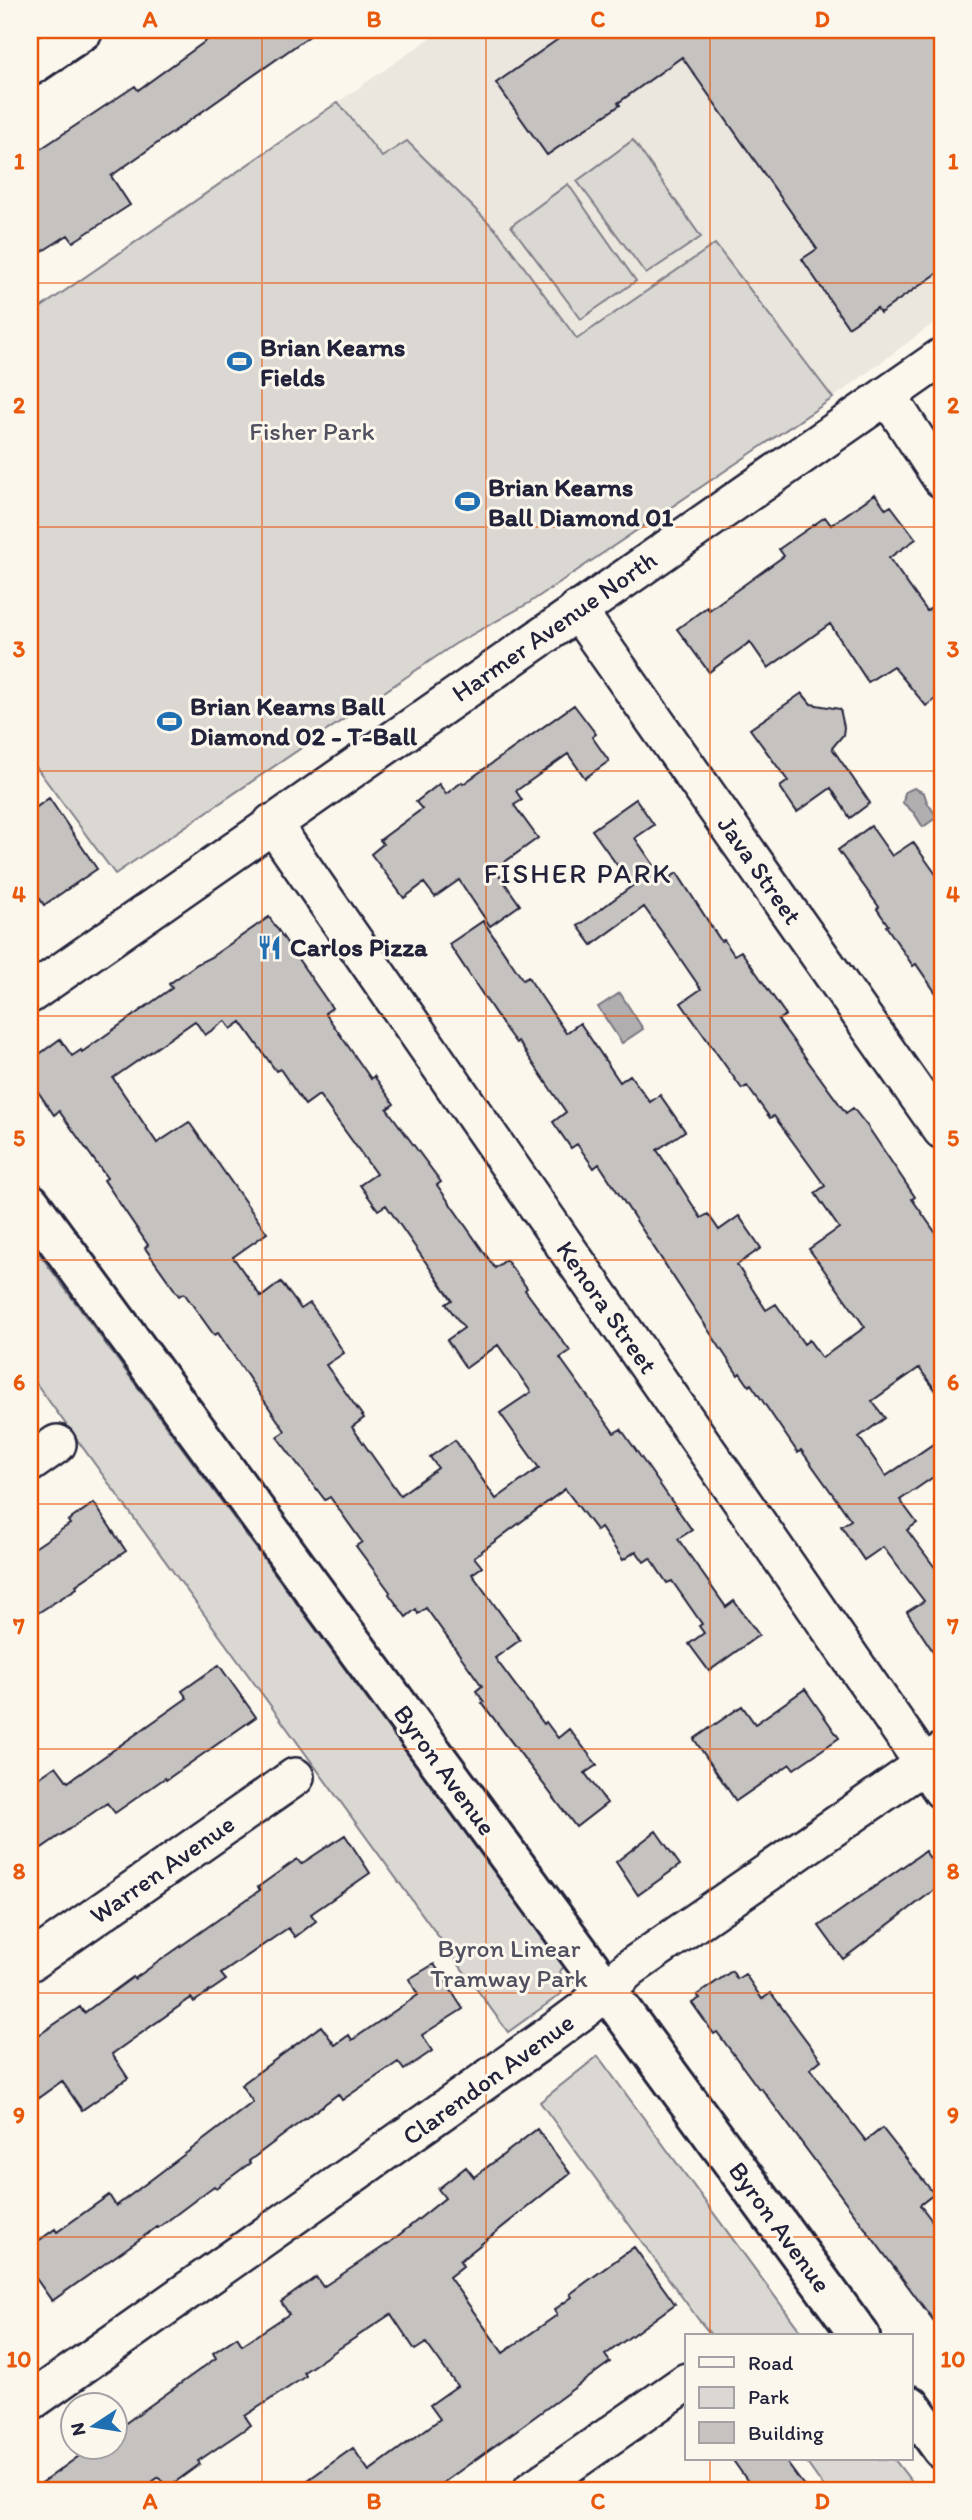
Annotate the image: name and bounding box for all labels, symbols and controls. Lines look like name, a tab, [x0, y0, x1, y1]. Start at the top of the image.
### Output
text: A	[142, 5, 158, 33]
text: B	[367, 5, 382, 33]
text: C	[591, 5, 606, 33]
text: D	[814, 5, 830, 33]
text: 1	[14, 147, 25, 175]
text: 1	[948, 147, 959, 175]
place label: Brian Kearns Fields	[260, 331, 405, 393]
sports icon: Brian Kearns Fields	[226, 348, 254, 376]
text: 2	[13, 391, 26, 419]
text: 2	[947, 391, 960, 419]
park label: Fisher Park	[249, 415, 375, 447]
place label: Brian Kearns Ball Diamond 01	[488, 471, 673, 533]
sports icon: Brian Kearns Ball Diamond 01	[454, 488, 482, 516]
street label: Harmer Avenue North	[445, 543, 663, 709]
text: 3	[13, 635, 26, 663]
text: 3	[947, 635, 960, 663]
place label: Brian Kearns Ball Diamond 02 - T-Ball	[190, 690, 418, 752]
sports icon: Brian Kearns Ball Diamond 02 - T-Ball	[156, 707, 184, 735]
street label: Java Street	[711, 809, 809, 931]
district label: FISHER PARK	[484, 856, 672, 890]
text: 4	[12, 880, 26, 908]
text: 4	[946, 880, 960, 908]
place label: Carlos Pizza	[290, 931, 428, 963]
restaurant icon: Carlos Pizza	[256, 933, 284, 961]
text: 5	[13, 1124, 25, 1152]
text: 5	[947, 1124, 959, 1152]
street label: Kenora Street	[549, 1234, 665, 1380]
text: 6	[13, 1368, 25, 1396]
text: 6	[947, 1368, 959, 1396]
text: 7	[12, 1612, 25, 1640]
text: 7	[946, 1612, 959, 1640]
street label: Byron Avenue	[387, 1698, 503, 1842]
street label: Warren Avenue	[83, 1807, 241, 1931]
text: 8	[13, 1857, 26, 1885]
text: 8	[947, 1857, 960, 1885]
park label: Byron Linear Tramway Park	[430, 1932, 588, 1994]
street label: Clarendon Avenue	[396, 2006, 580, 2152]
text: 9	[13, 2101, 25, 2129]
text: 9	[947, 2101, 959, 2129]
street label: Byron Avenue	[722, 2155, 838, 2299]
legend	[685, 2334, 912, 2460]
text: 10	[7, 2345, 31, 2373]
text: 10	[941, 2345, 965, 2373]
text: Road	[748, 2350, 794, 2375]
text: Park	[748, 2384, 790, 2409]
north arrow	[60, 2390, 130, 2460]
text: Building	[748, 2420, 824, 2445]
text: N	[65, 2421, 90, 2438]
text: A	[142, 2487, 158, 2515]
text: B	[367, 2487, 382, 2515]
text: C	[591, 2487, 606, 2515]
text: D	[814, 2487, 830, 2515]

